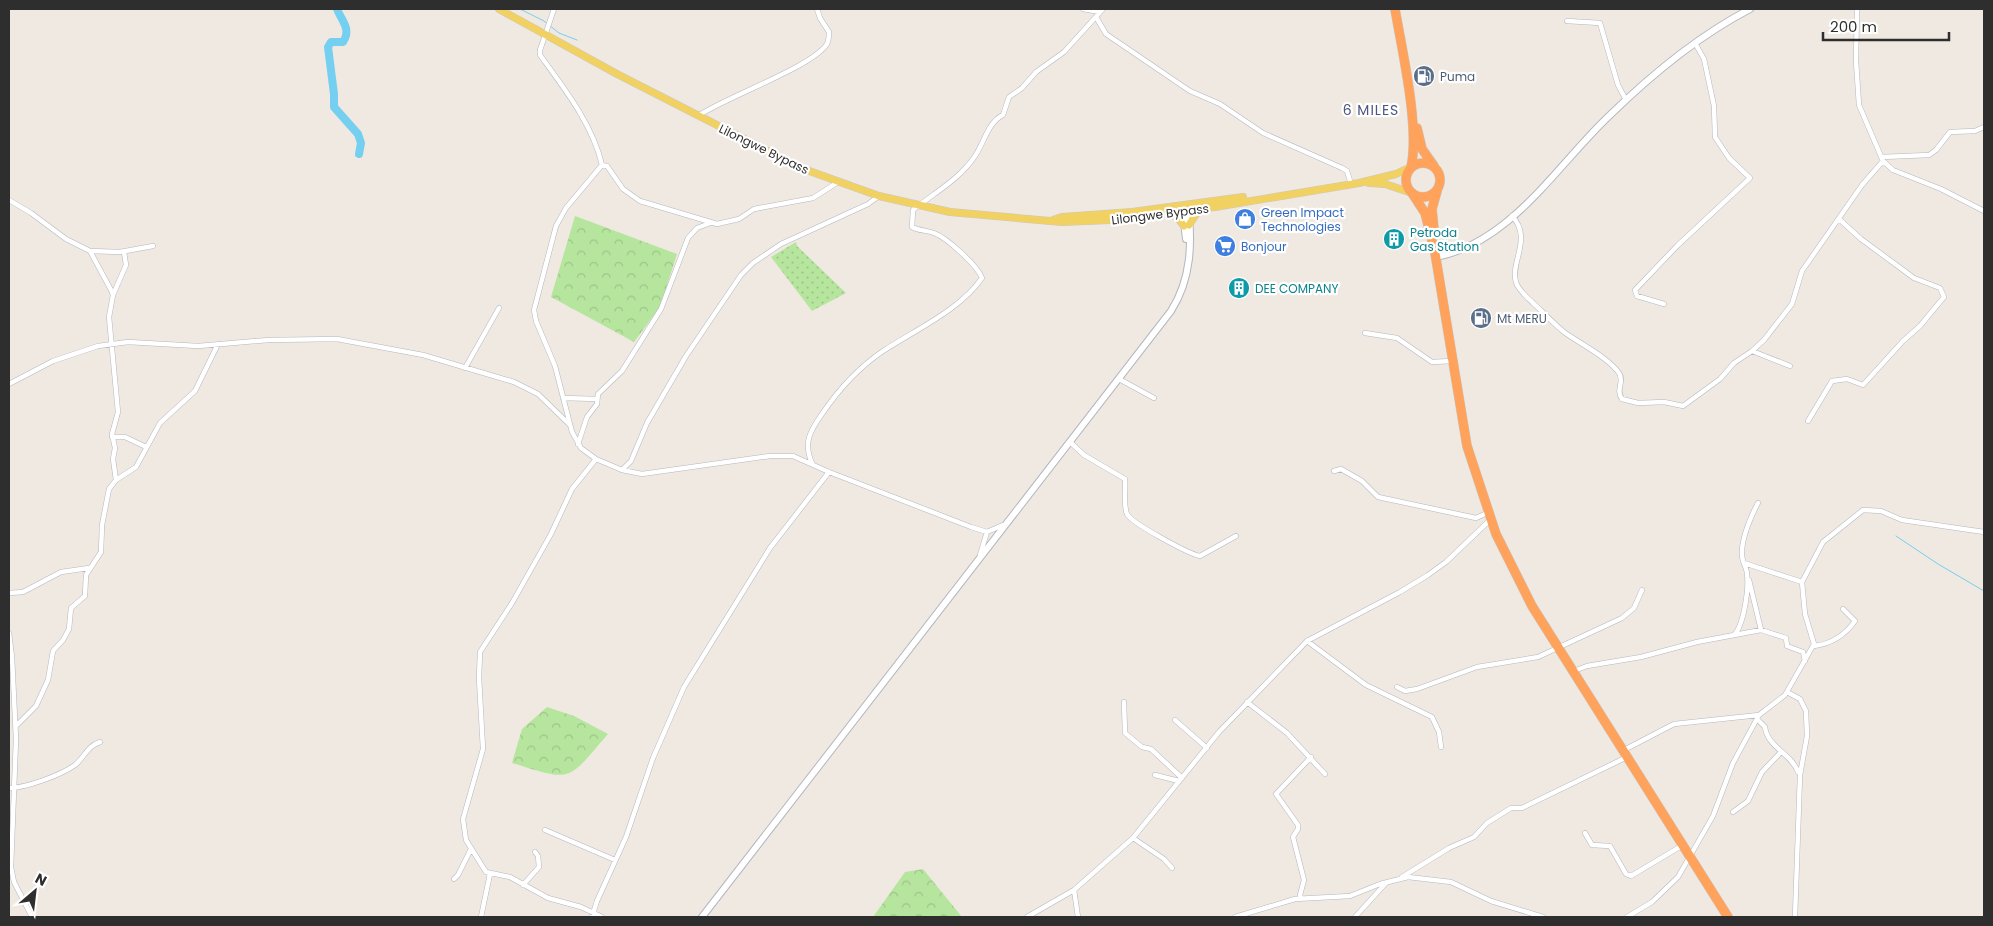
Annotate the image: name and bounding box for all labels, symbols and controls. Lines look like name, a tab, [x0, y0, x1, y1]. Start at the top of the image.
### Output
scale bar	[1823, 10, 1949, 42]
text: 200 m	[1830, 16, 1877, 37]
fuel station icon: Puma	[1412, 64, 1436, 88]
place label: Puma	[1440, 68, 1475, 85]
district label: 6 MILES	[1343, 100, 1399, 120]
street label: Lilongwe Bypass	[716, 120, 812, 178]
street label: Lilongwe Bypass	[1110, 200, 1210, 228]
place label: Green Impact Technologies	[1261, 204, 1344, 235]
shop icon: Green Impact Technologies	[1233, 207, 1257, 231]
place label: Petroda Gas Station	[1410, 224, 1479, 255]
building icon: Petroda Gas Station	[1382, 227, 1406, 251]
supermarket icon: Bonjour	[1213, 234, 1237, 258]
place label: Bonjour	[1241, 238, 1287, 255]
building icon: DEE COMPANY	[1227, 276, 1251, 300]
place label: DEE COMPANY	[1255, 280, 1339, 297]
fuel station icon: Mt MERU	[1469, 306, 1493, 330]
place label: Mt MERU	[1497, 310, 1547, 327]
north arrow	[10, 866, 60, 916]
text: N	[32, 868, 50, 891]

